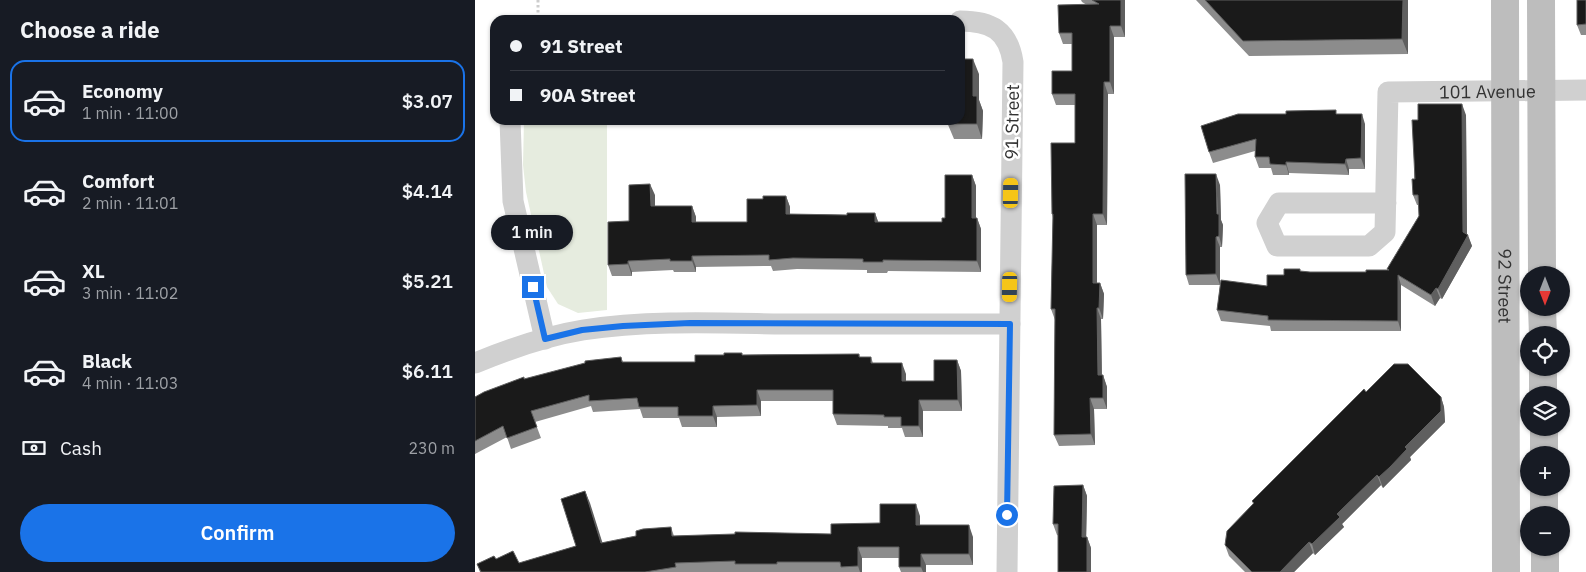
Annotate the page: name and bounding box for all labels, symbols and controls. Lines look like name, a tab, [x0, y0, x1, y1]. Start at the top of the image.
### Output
text: Choose a ride	[20, 15, 160, 44]
text: 91 Street	[540, 34, 623, 58]
icon: car	[22, 79, 67, 124]
text: Economy	[82, 79, 163, 103]
street label: 101 Avenue	[1439, 79, 1536, 103]
text: 90A Street	[540, 83, 636, 107]
street label: 91 Street	[1000, 84, 1024, 160]
text: $3.07	[402, 89, 453, 113]
text: 1 min · 11:00	[82, 103, 178, 123]
icon: car	[22, 169, 67, 214]
text: Comfort	[82, 169, 155, 193]
car	[1003, 178, 1018, 208]
text: $4.14	[402, 179, 453, 203]
text: 2 min · 11:01	[82, 193, 178, 213]
callout: 1 min	[492, 214, 574, 250]
text: 1 min	[511, 222, 553, 242]
street label: 92 Street	[1494, 248, 1517, 324]
icon: car	[22, 259, 67, 304]
text: XL	[82, 259, 105, 283]
north arrow	[1520, 266, 1570, 316]
map controls	[1520, 266, 1570, 556]
text: $5.21	[402, 269, 453, 293]
car	[1002, 272, 1017, 302]
route end	[522, 276, 544, 298]
text: 3 min · 11:02	[82, 283, 178, 303]
button: locate	[1520, 326, 1570, 376]
icon: car	[22, 349, 67, 394]
text: Black	[82, 349, 132, 373]
text: $6.11	[402, 359, 453, 383]
text: 4 min · 11:03	[82, 373, 178, 393]
button: layers	[1520, 386, 1570, 436]
icon: cash	[20, 434, 48, 462]
text: Cash	[60, 436, 102, 460]
text: 230 m	[408, 438, 455, 458]
button: +	[1520, 446, 1570, 496]
button: Confirm	[20, 504, 455, 562]
route start	[996, 504, 1018, 526]
button: −	[1520, 506, 1570, 556]

